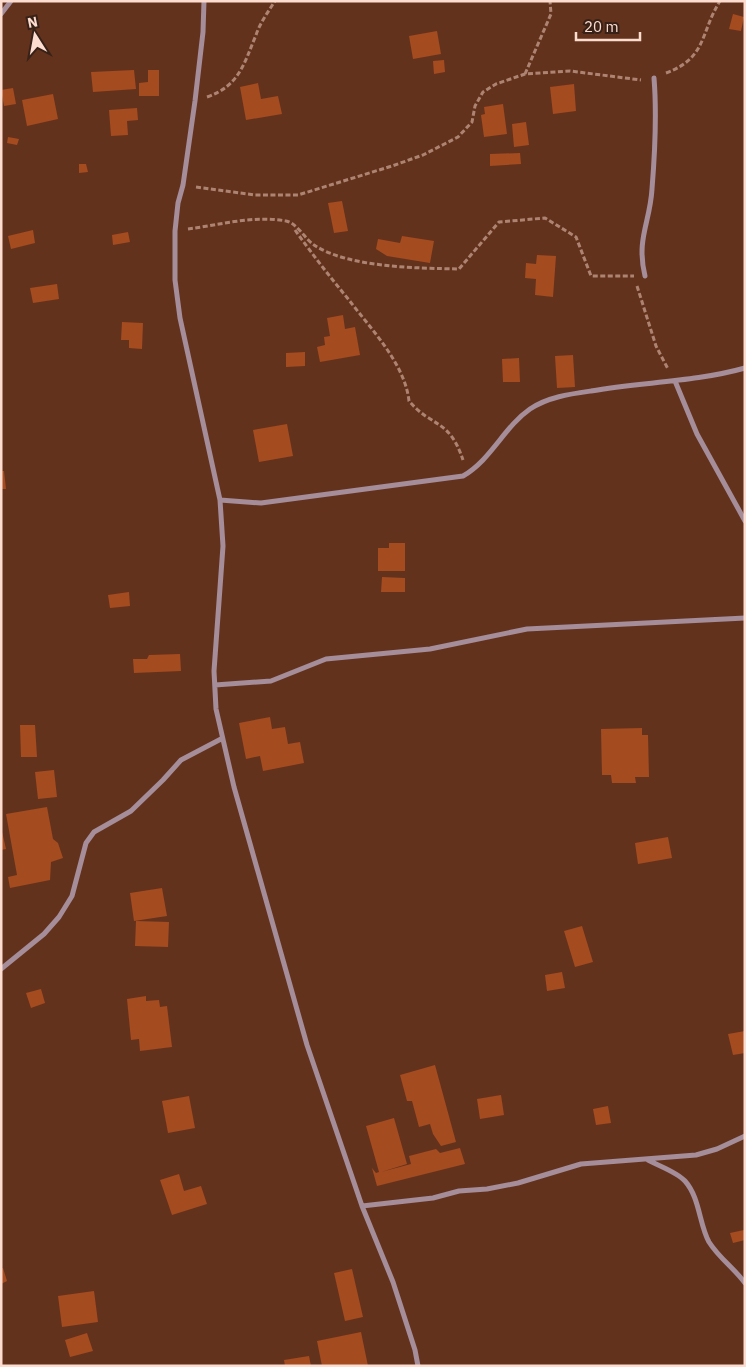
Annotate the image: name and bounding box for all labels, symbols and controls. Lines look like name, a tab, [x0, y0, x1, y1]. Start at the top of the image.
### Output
north arrow	[10, 10, 60, 60]
scale bar	[576, 10, 640, 42]
text: N	[26, 12, 39, 32]
text: 20 m	[584, 17, 619, 36]

